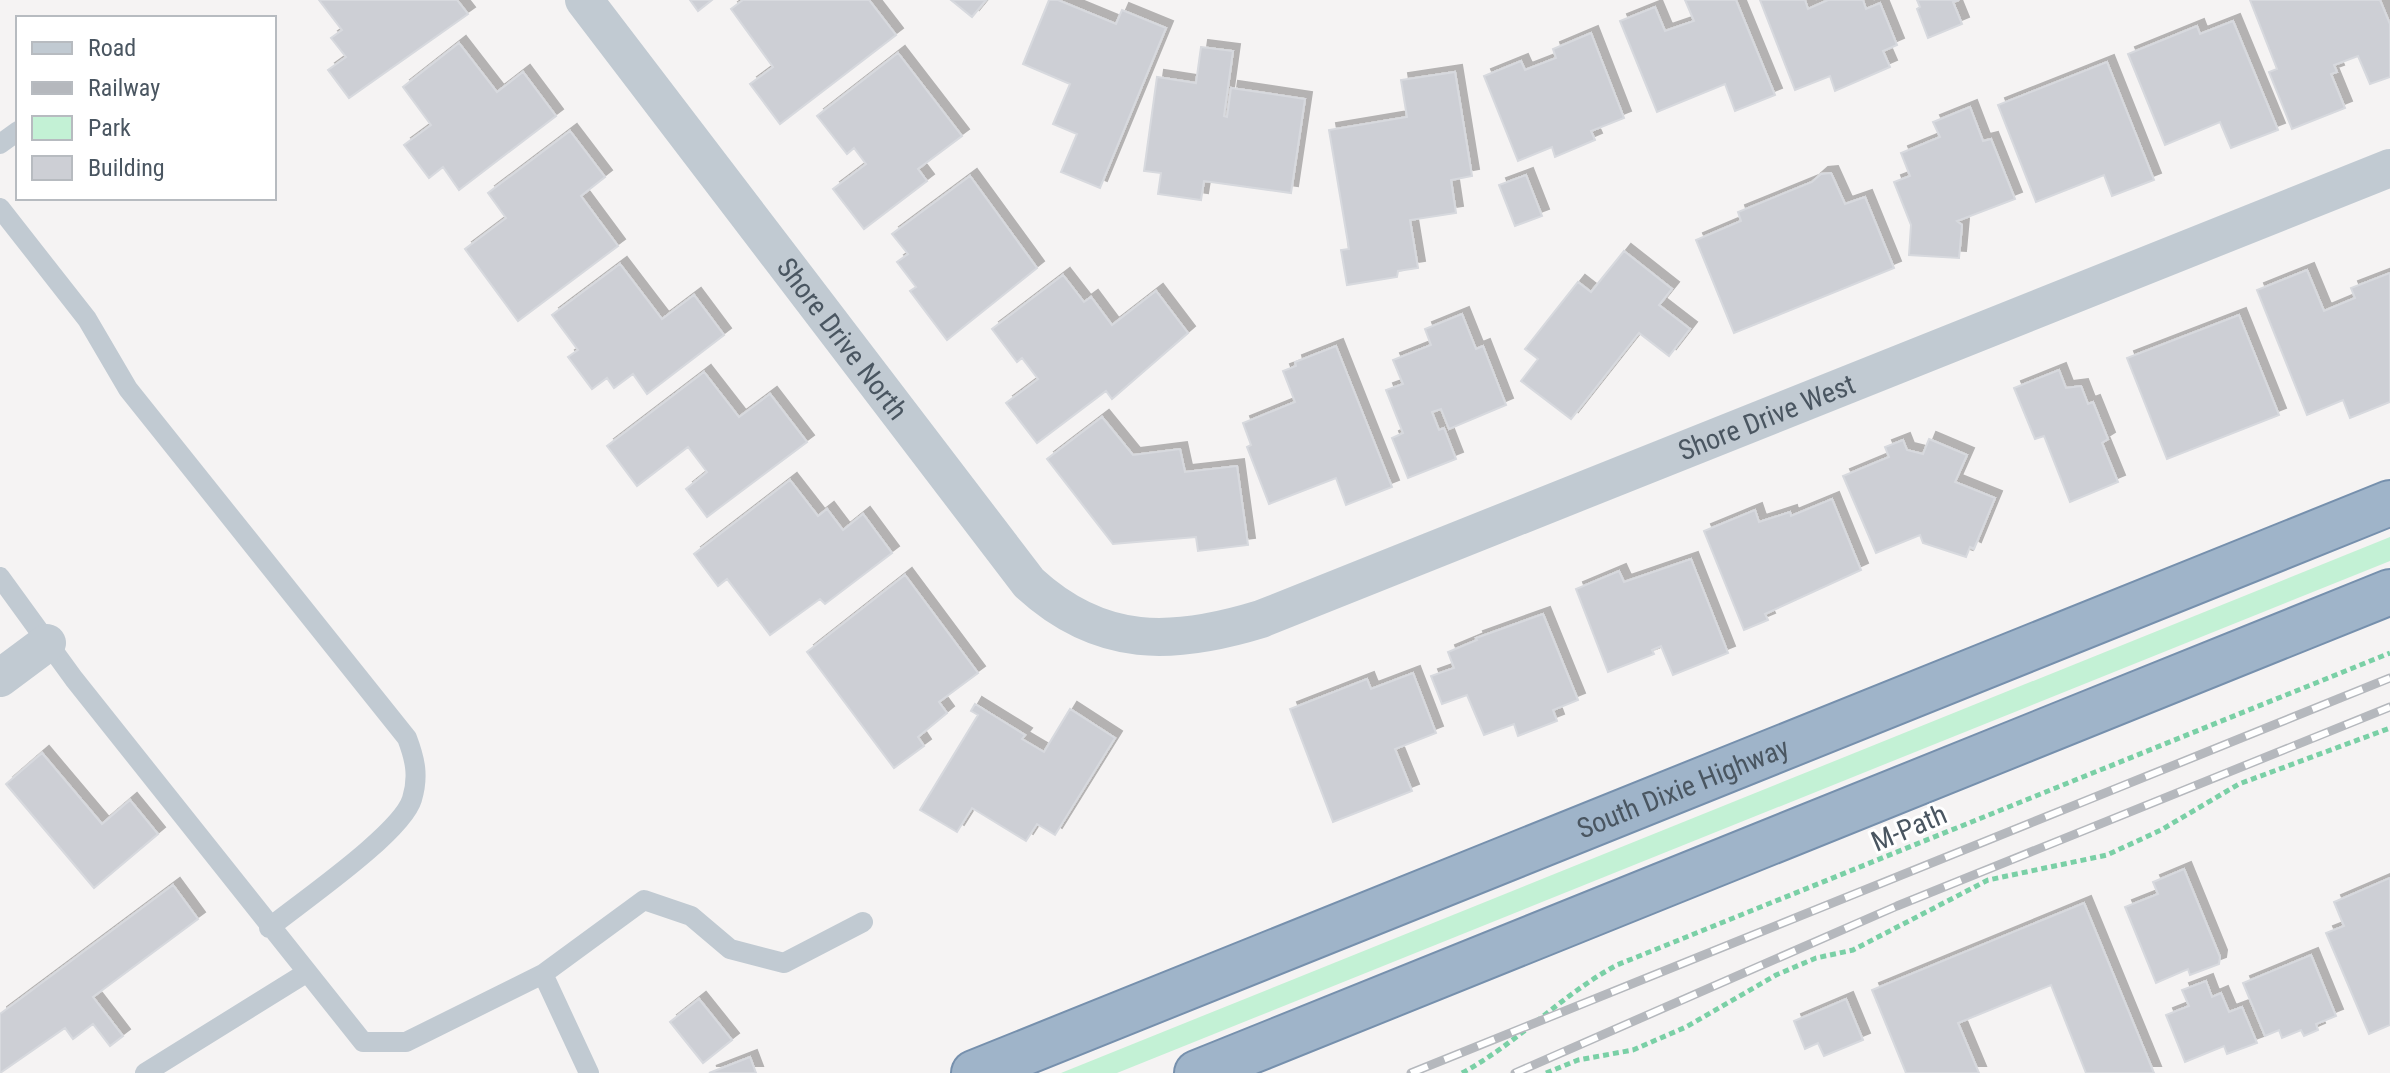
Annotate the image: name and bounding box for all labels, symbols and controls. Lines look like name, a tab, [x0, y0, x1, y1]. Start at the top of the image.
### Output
legend	[16, 16, 276, 200]
text: Road	[88, 34, 136, 62]
text: Railway	[88, 74, 160, 102]
text: Park	[88, 114, 131, 142]
text: Building	[88, 154, 165, 182]
street label: Shore Drive North	[770, 251, 915, 426]
street label: Shore Drive West	[1673, 367, 1860, 467]
street label: South Dixie Highway	[1572, 730, 1794, 845]
street label: M-Path	[1866, 797, 1952, 859]

